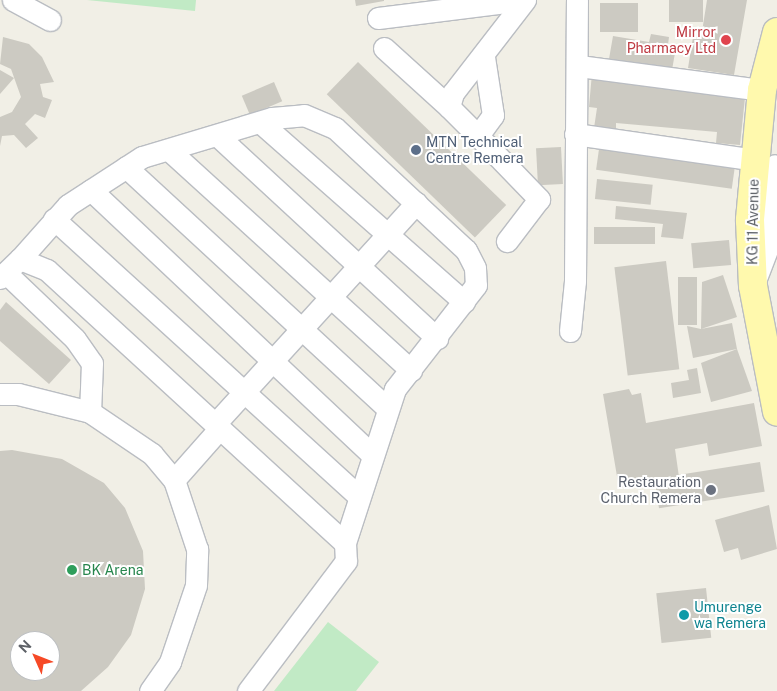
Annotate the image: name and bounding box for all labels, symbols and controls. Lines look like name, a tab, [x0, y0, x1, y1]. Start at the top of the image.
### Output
place label: Mirror Pharmacy Ltd	[627, 24, 716, 56]
marker: Mirror Pharmacy Ltd	[720, 34, 732, 46]
place label: MTN Technical Centre Remera	[426, 134, 524, 166]
marker: MTN Technical Centre Remera	[410, 144, 422, 156]
street label: KG 11 Avenue	[744, 179, 762, 265]
place label: Restauration Church Remera	[601, 474, 701, 507]
marker: Restauration Church Remera	[705, 484, 717, 496]
place label: BK Arena	[82, 562, 143, 578]
marker: BK Arena	[66, 564, 78, 576]
place label: Umurenge wa Remera	[694, 599, 766, 632]
marker: Umurenge wa Remera	[678, 609, 690, 621]
north arrow	[10, 631, 60, 681]
text: N	[15, 637, 34, 656]

